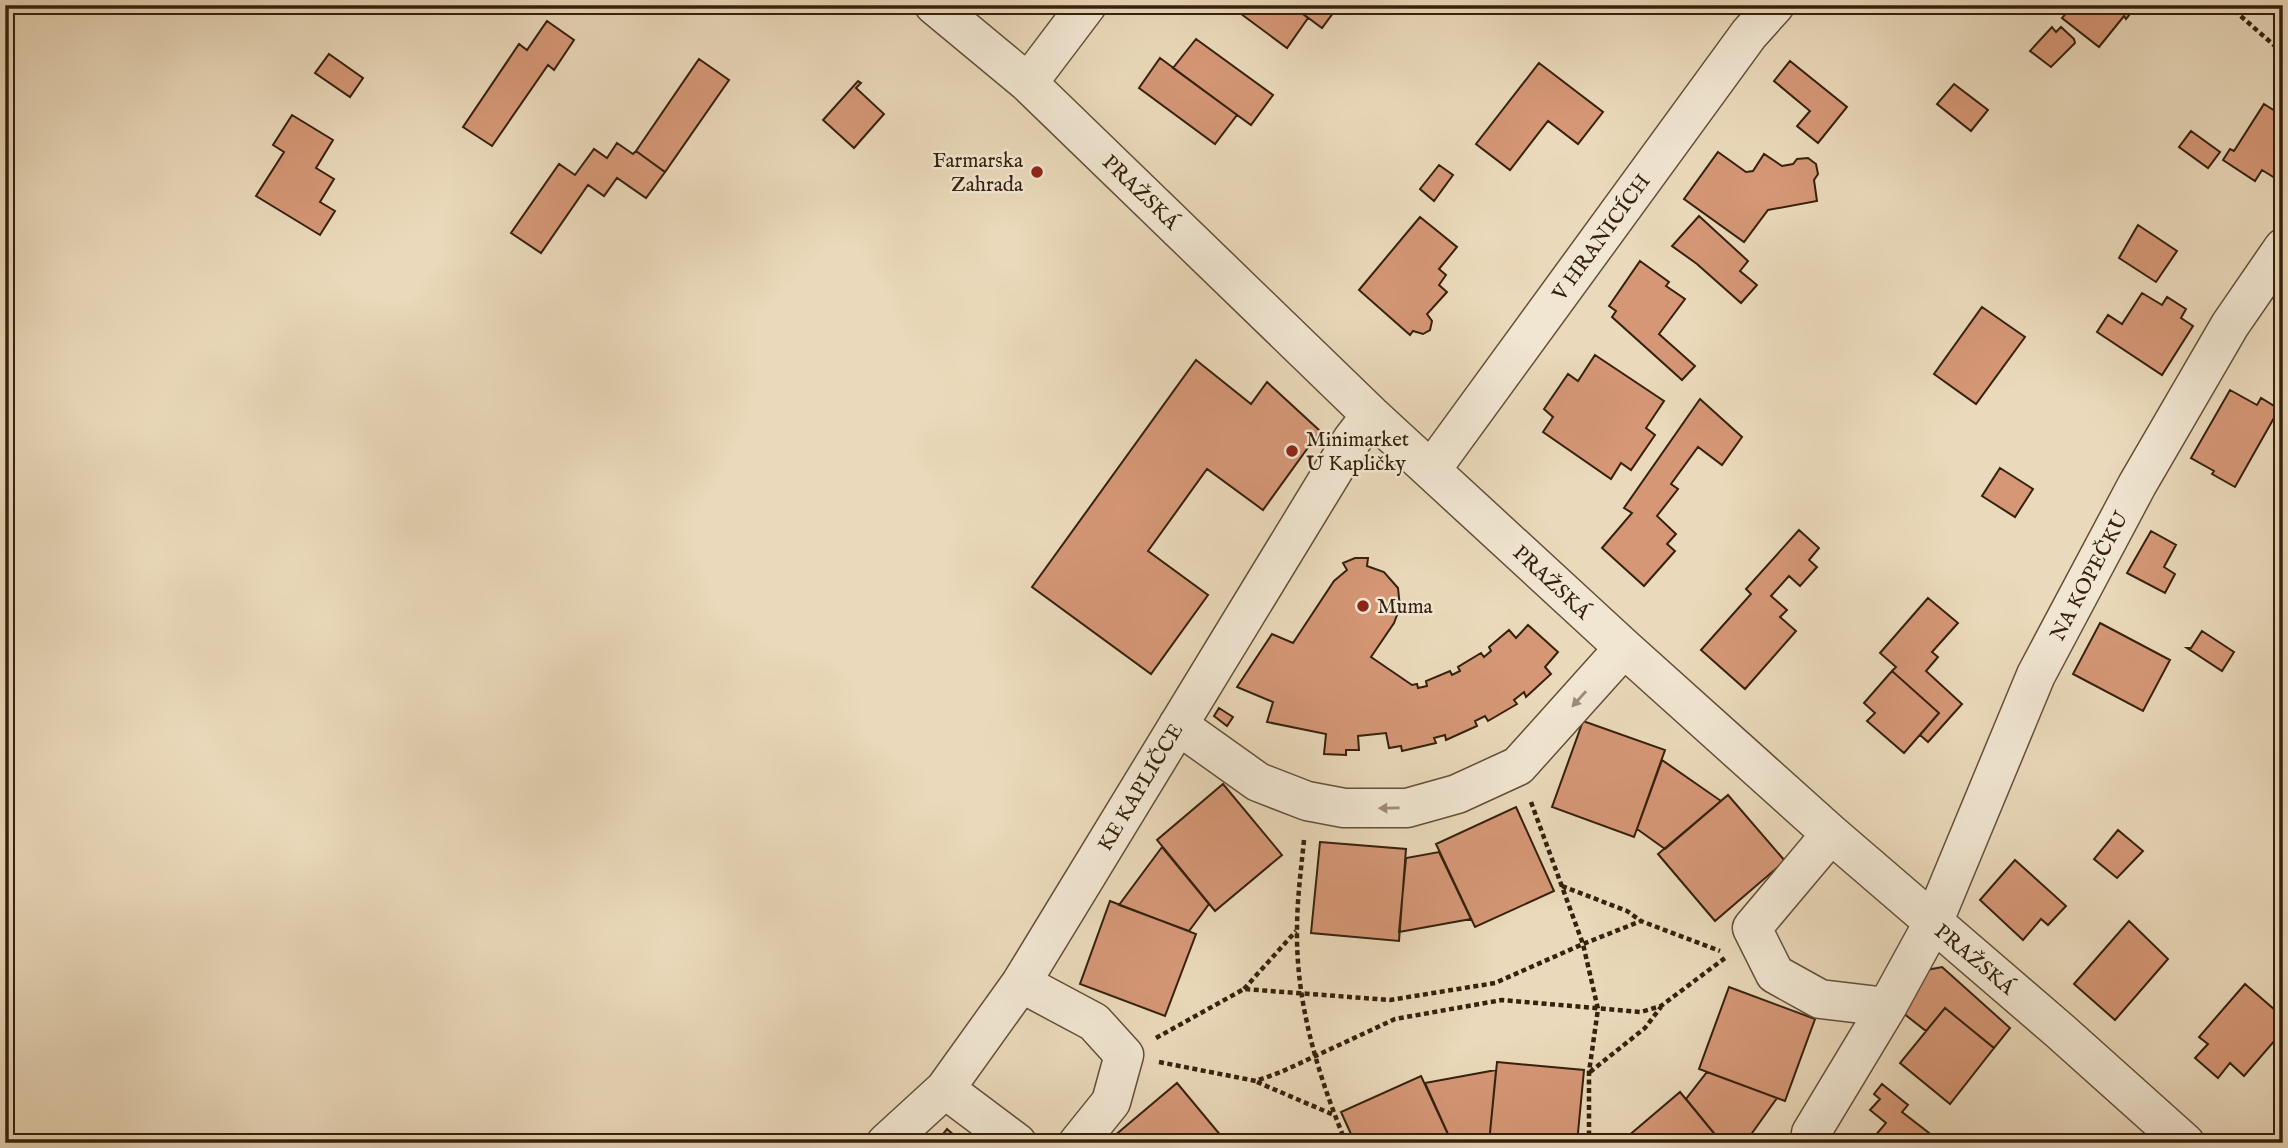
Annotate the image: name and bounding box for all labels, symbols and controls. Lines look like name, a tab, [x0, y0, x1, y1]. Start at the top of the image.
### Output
place label: Farmarska Zahrada	[932, 148, 1024, 199]
street label: PRAŽSKÁ	[1096, 149, 1186, 237]
marker: Farmarska Zahrada	[1029, 164, 1045, 180]
street label: V HRANICÍCH	[1546, 169, 1657, 307]
place label: Minimarket U Kapličky	[1306, 427, 1409, 478]
marker: Minimarket U Kapličky	[1284, 443, 1300, 459]
street label: NA KOPEČKU	[2044, 507, 2136, 646]
street label: PRAŽSKÁ	[1506, 539, 1597, 627]
place label: Muma	[1377, 594, 1434, 621]
marker: Muma	[1355, 598, 1371, 614]
one-way arrow	[1571, 690, 1587, 708]
street label: KE KAPLIČCE	[1092, 719, 1190, 857]
one-way arrow	[1378, 802, 1400, 814]
street label: PRAŽSKÁ	[1928, 918, 2021, 1002]

